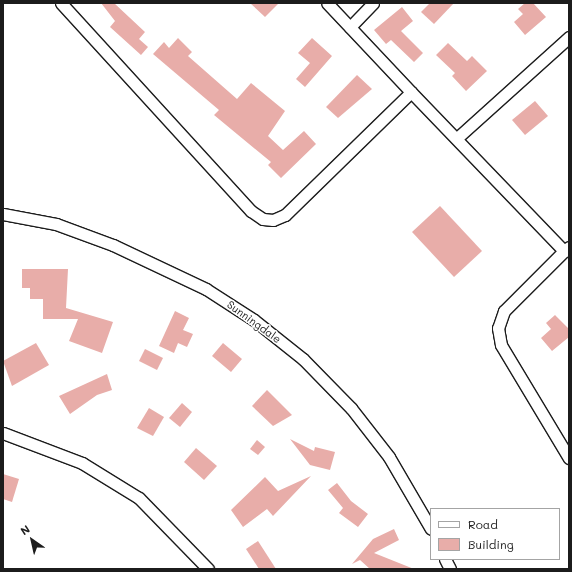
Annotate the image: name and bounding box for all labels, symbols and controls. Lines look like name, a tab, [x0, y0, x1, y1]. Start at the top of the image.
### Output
street label: Sunningdale	[224, 298, 284, 346]
legend	[430, 508, 560, 560]
text: Road	[468, 516, 498, 532]
north arrow	[12, 520, 52, 560]
text: N	[17, 521, 33, 538]
text: Building	[468, 536, 514, 552]

